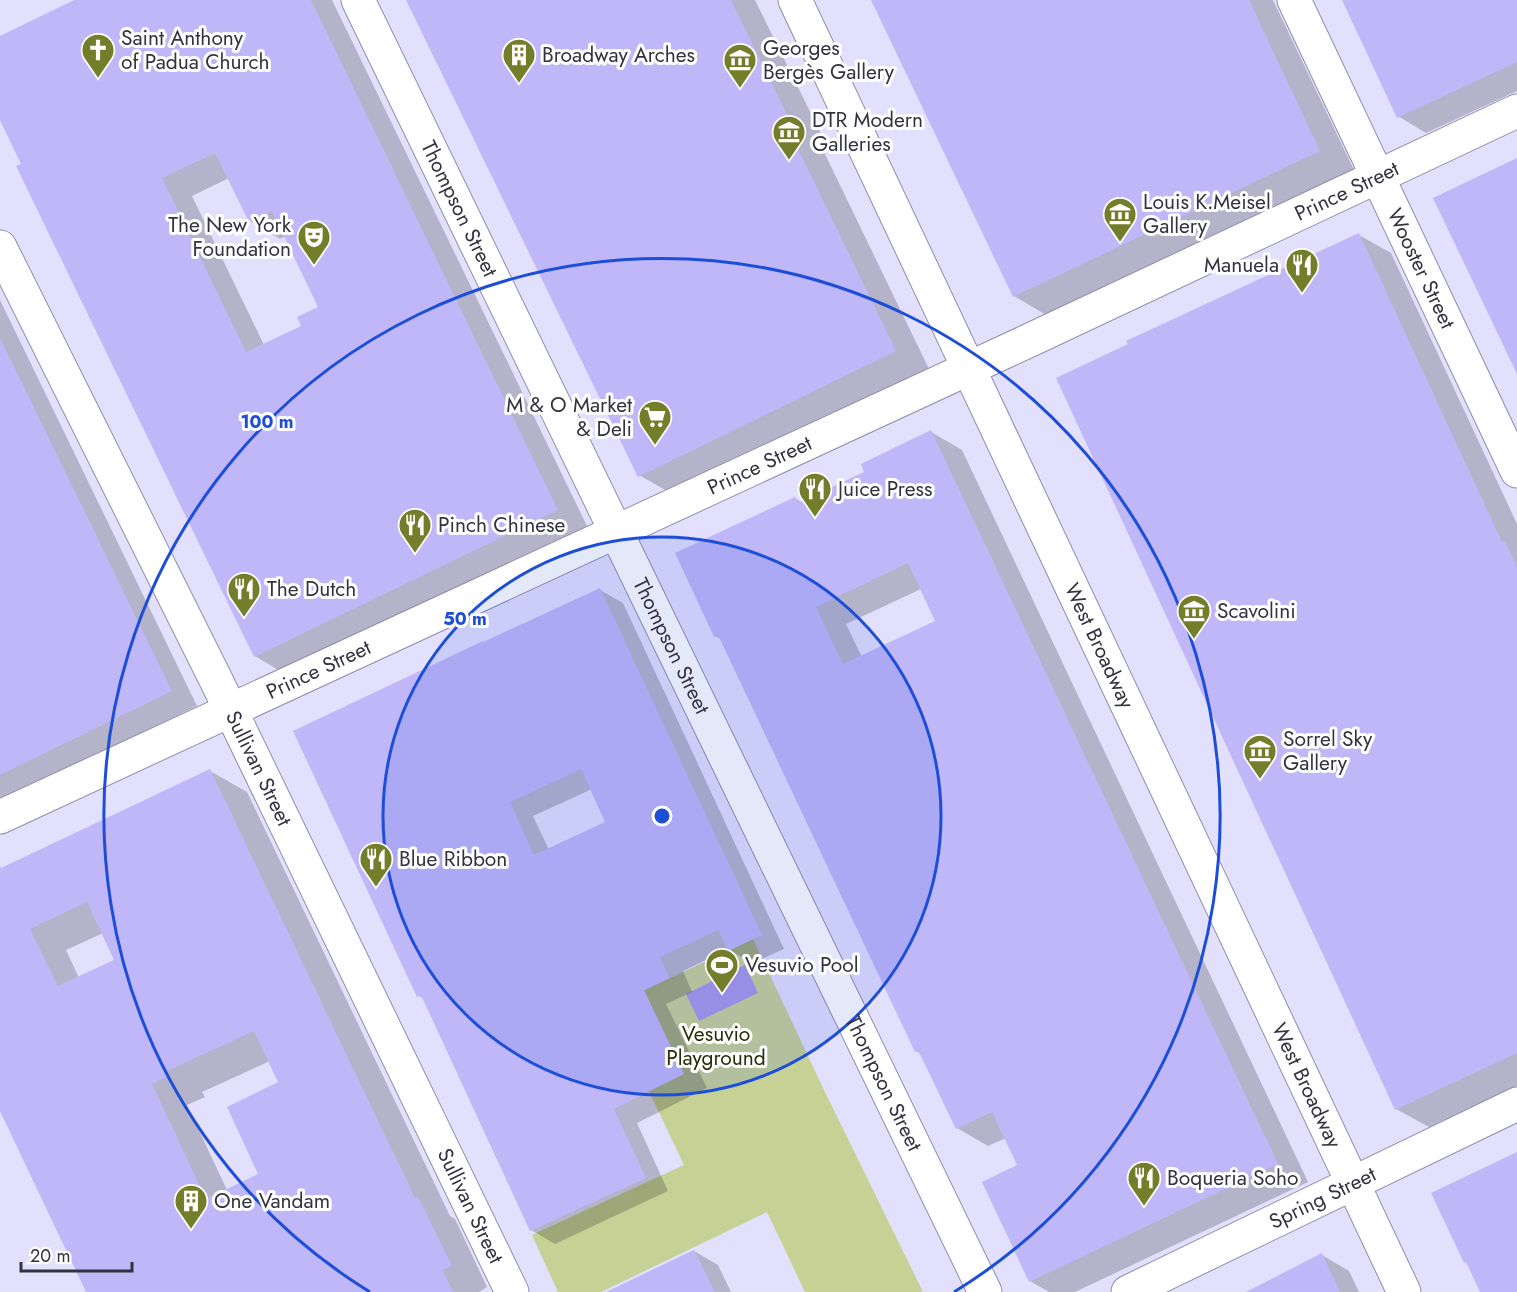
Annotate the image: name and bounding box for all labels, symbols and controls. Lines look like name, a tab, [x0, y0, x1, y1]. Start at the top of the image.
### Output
place label: Saint Anthony of Padua Church	[121, 23, 270, 77]
church icon: Saint Anthony of Padua Church	[80, 32, 116, 79]
place label: Georges Bergès Gallery	[763, 33, 895, 87]
building icon: Broadway Arches	[501, 37, 537, 84]
place label: Broadway Arches	[542, 40, 695, 70]
museum icon: Georges Bergès Gallery	[722, 42, 758, 89]
place label: DTR Modern Galleries	[812, 105, 923, 159]
museum icon: DTR Modern Galleries	[771, 114, 807, 161]
street label: Thompson Street	[413, 136, 505, 282]
street label: Prince Street	[1290, 154, 1404, 229]
place label: Louis K.Meisel Gallery	[1143, 187, 1271, 241]
museum icon: Louis K.Meisel Gallery	[1102, 196, 1138, 243]
street label: Wooster Street	[1380, 203, 1462, 334]
place label: The New York Foundation	[168, 210, 292, 264]
theatre icon: The New York Foundation	[296, 219, 332, 266]
restaurant icon: Manuela	[1284, 247, 1320, 294]
place label: Manuela	[1204, 250, 1279, 280]
place label: M & O Market & Deli	[506, 390, 632, 444]
supermarket icon: M & O Market & Deli	[637, 399, 673, 446]
text: 100 m	[240, 409, 294, 435]
street label: Prince Street	[702, 428, 817, 502]
restaurant icon: Juice Press	[797, 471, 833, 518]
place label: Juice Press	[835, 474, 932, 504]
restaurant icon: Pinch Chinese	[397, 507, 433, 554]
place label: Pinch Chinese	[438, 510, 566, 540]
restaurant icon: The Dutch	[226, 571, 262, 618]
street label: Thompson Street	[626, 573, 717, 719]
place label: The Dutch	[267, 574, 356, 604]
street label: West Broadway	[1057, 578, 1142, 714]
museum icon: Scavolini	[1176, 593, 1212, 640]
place label: Scavolini	[1217, 596, 1296, 626]
text: 50 m	[443, 606, 487, 632]
street label: Prince Street	[261, 632, 376, 707]
street label: Sullivan Street	[218, 706, 299, 831]
place label: Sorrel Sky Gallery	[1283, 724, 1373, 778]
museum icon: Sorrel Sky Gallery	[1242, 733, 1278, 780]
centre of rings	[652, 806, 672, 826]
restaurant icon: Blue Ribbon	[358, 841, 394, 888]
place label: Blue Ribbon	[399, 844, 507, 874]
sports icon: Vesuvio Pool	[704, 947, 740, 994]
place label: Vesuvio Pool	[745, 950, 859, 980]
street label: Thompson Street	[838, 1010, 929, 1156]
street label: West Broadway	[1264, 1018, 1349, 1154]
park label: Vesuvio Playground	[666, 1019, 766, 1073]
street label: Sullivan Street	[430, 1143, 511, 1268]
street label: Spring Street	[1264, 1159, 1381, 1237]
restaurant icon: Boqueria Soho	[1126, 1160, 1162, 1207]
place label: Boqueria Soho	[1167, 1163, 1299, 1193]
building icon: One Vandam	[173, 1183, 209, 1230]
place label: One Vandam	[214, 1186, 330, 1216]
scale bar	[21, 1235, 132, 1273]
text: 20 m	[30, 1243, 70, 1269]

